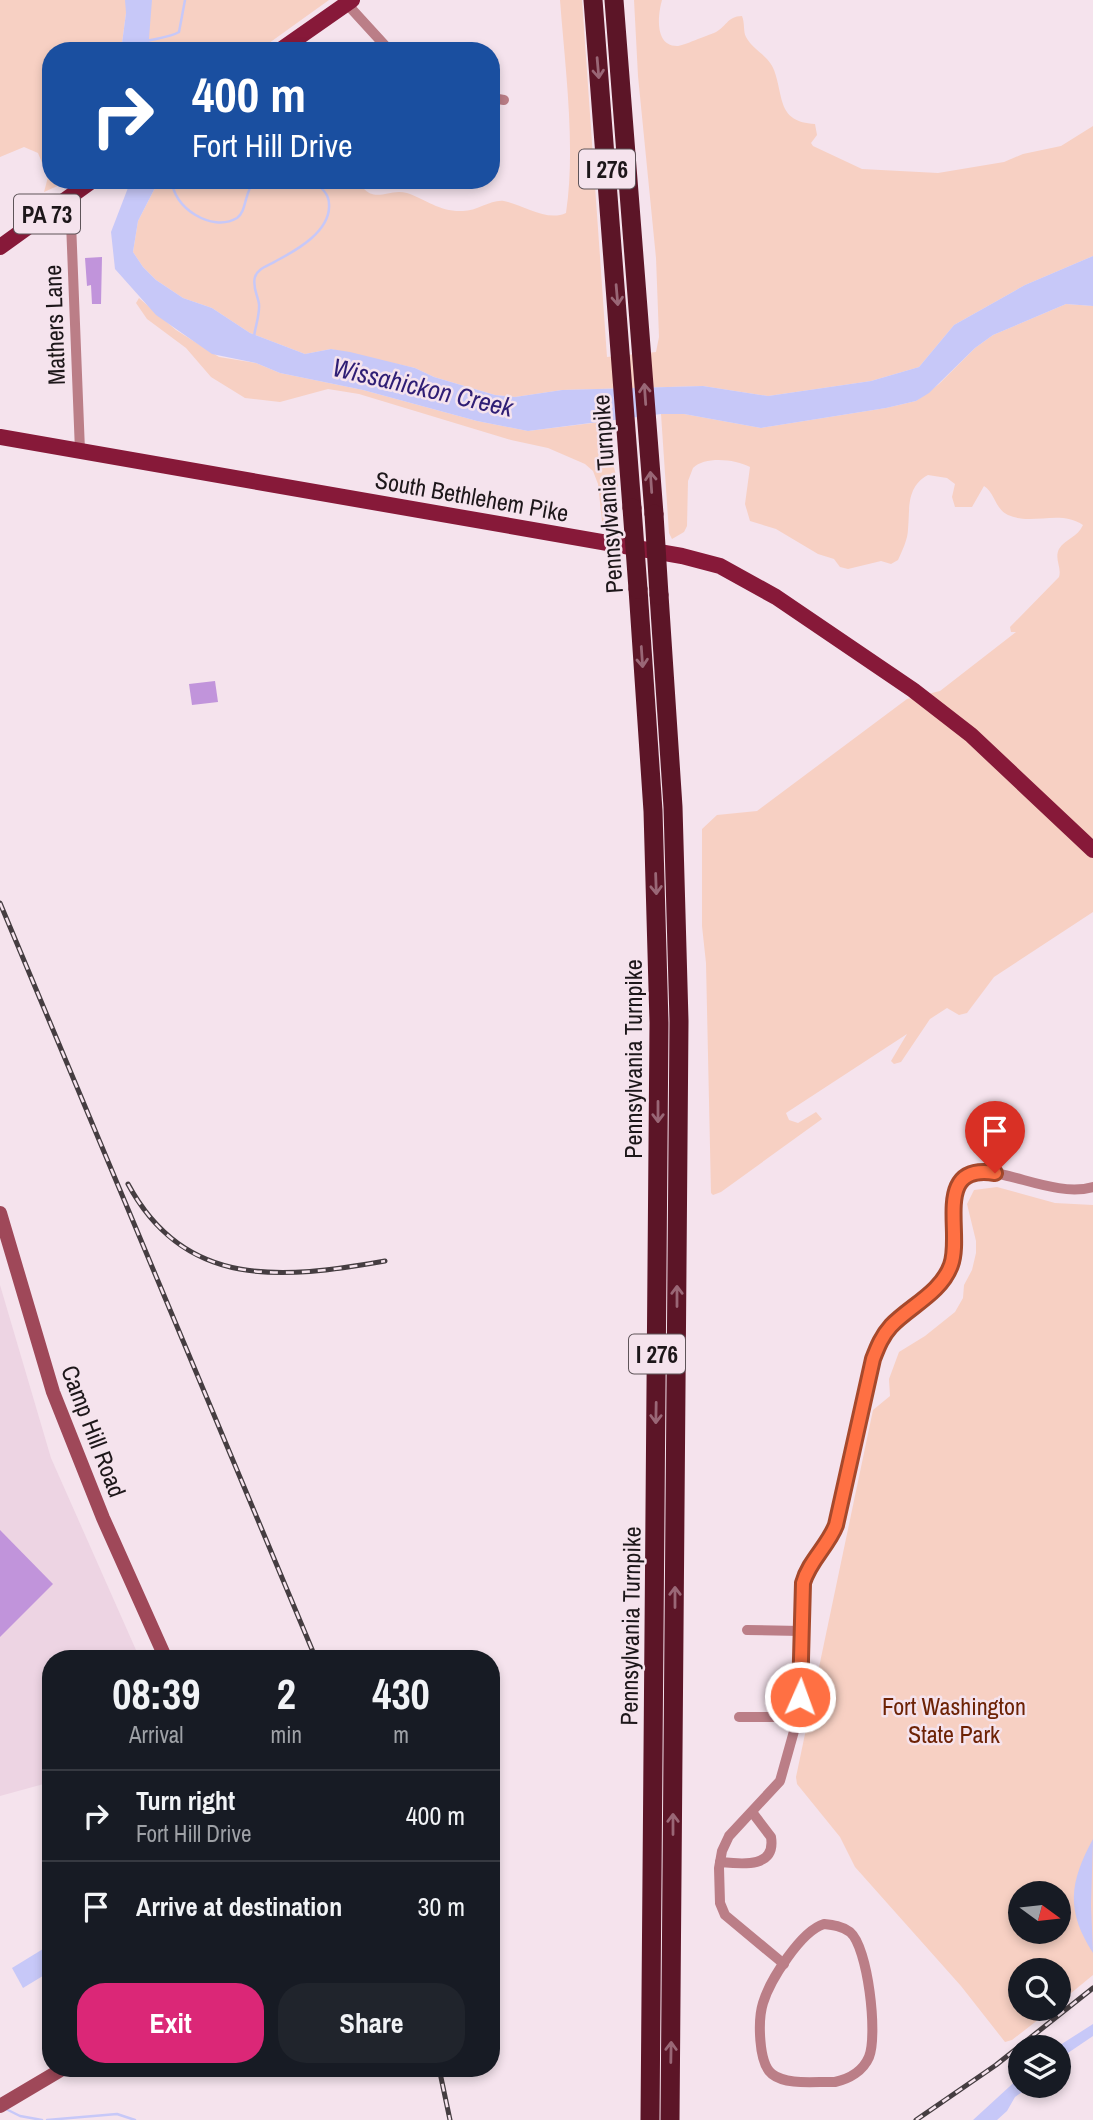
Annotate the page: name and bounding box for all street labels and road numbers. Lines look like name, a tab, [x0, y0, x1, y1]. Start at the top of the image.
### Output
road number: I 276	[579, 150, 635, 188]
road number: PA 73	[14, 195, 80, 234]
street label: Mathers Lane	[36, 264, 72, 386]
street label: Pennsylvania Turnpike	[584, 393, 630, 595]
street label: South Bethlehem Pike	[373, 463, 571, 529]
street label: Pennsylvania Turnpike	[617, 959, 649, 1159]
road number: I 276	[629, 1334, 685, 1373]
street label: Camp Hill Road	[54, 1360, 134, 1502]
street label: Pennsylvania Turnpike	[612, 1526, 648, 1726]

